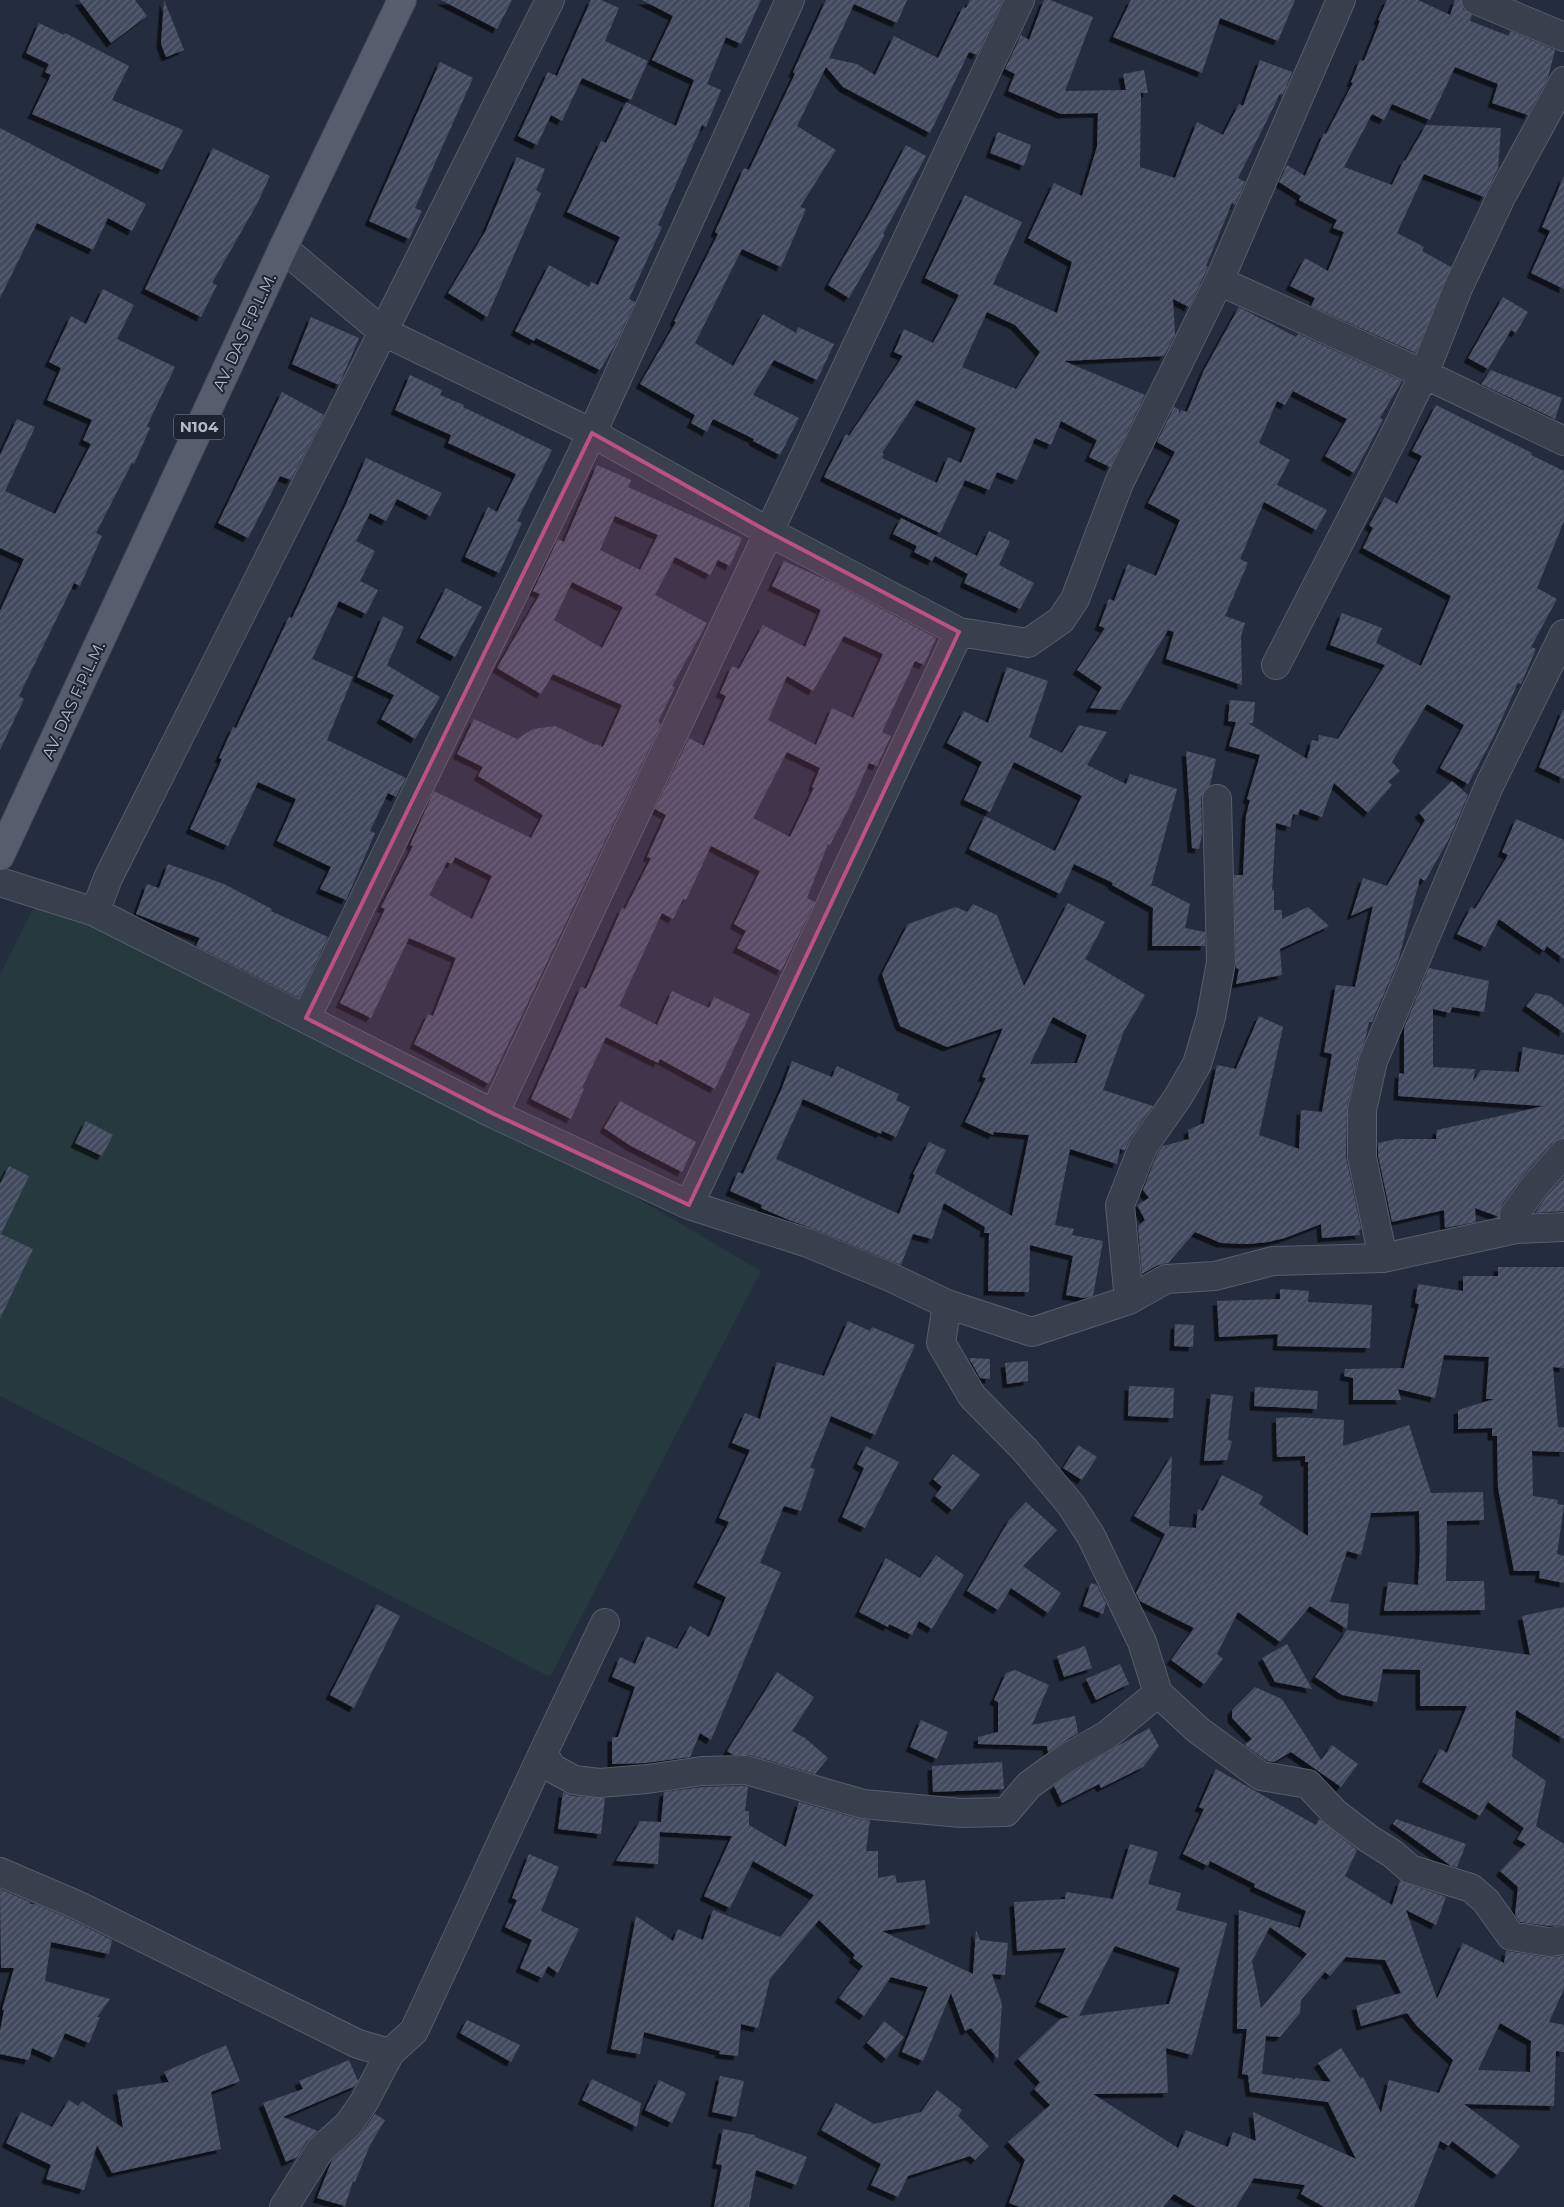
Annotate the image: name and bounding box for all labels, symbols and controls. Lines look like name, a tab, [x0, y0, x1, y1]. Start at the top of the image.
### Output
street label: AV. DAS F.P.L.M.	[209, 270, 280, 394]
road number: N104	[174, 414, 224, 440]
street label: AV. DAS F.P.L.M.	[38, 638, 109, 762]

